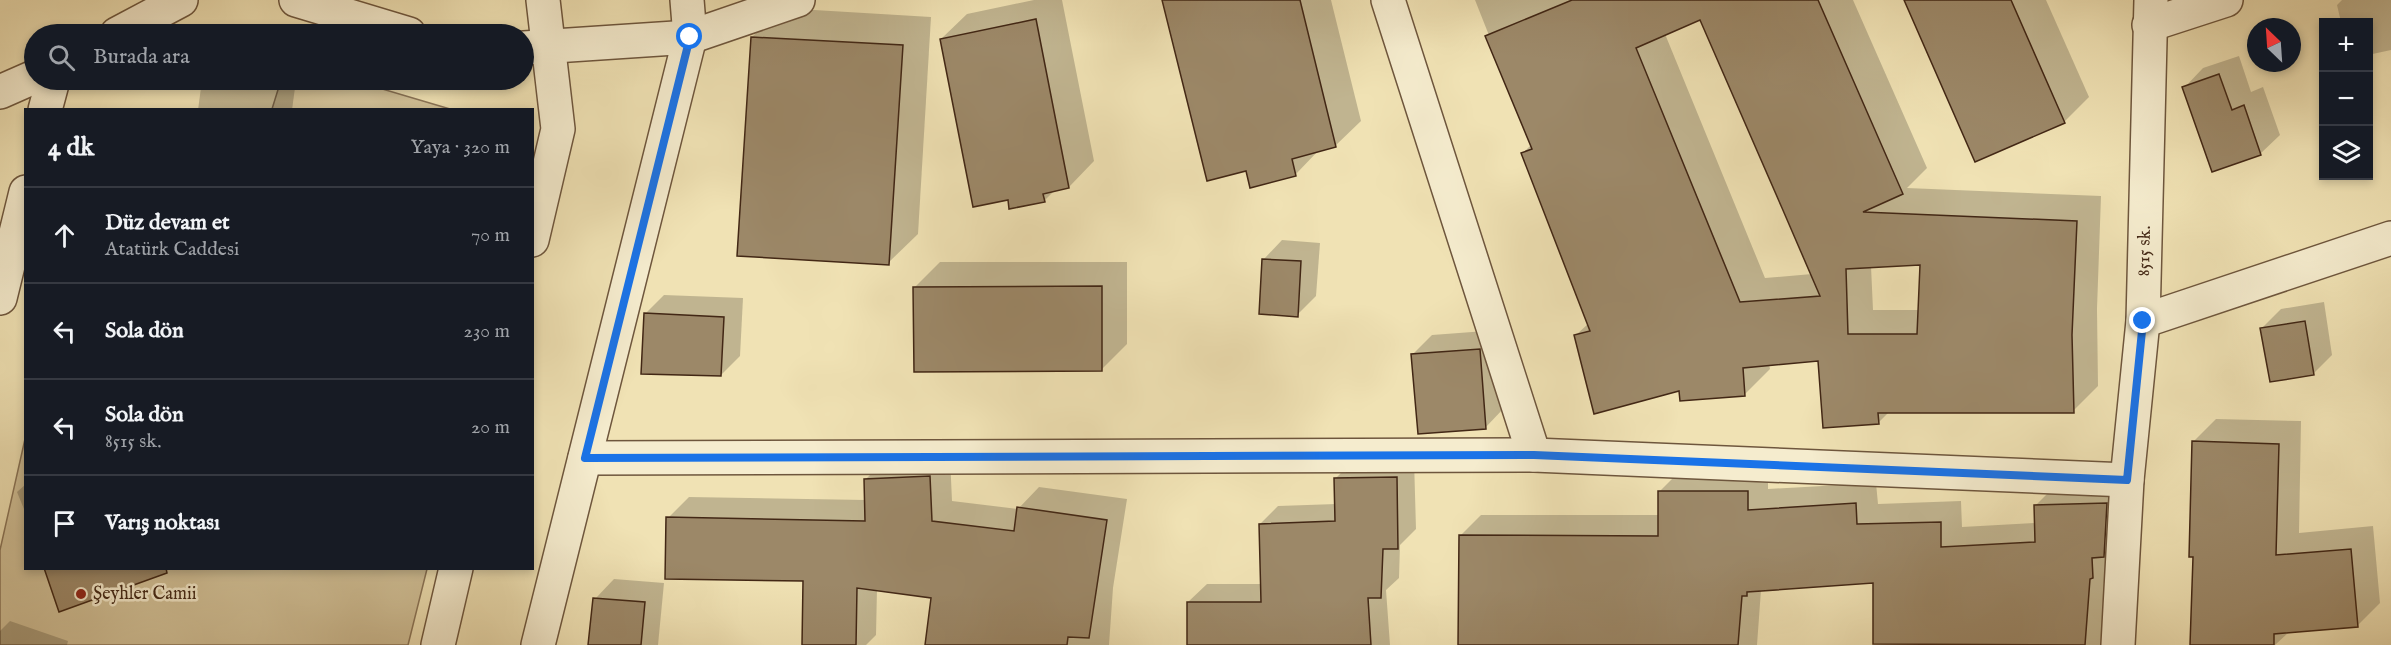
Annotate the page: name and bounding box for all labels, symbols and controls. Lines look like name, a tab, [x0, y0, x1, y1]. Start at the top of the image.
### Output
north arrow	[2247, 18, 2301, 72]
map controls	[2319, 18, 2373, 180]
button: +	[2319, 18, 2373, 72]
route start	[676, 23, 702, 49]
search box	[24, 24, 534, 90]
icon: search	[45, 41, 78, 74]
text: Burada ara	[93, 43, 190, 71]
button: −	[2319, 72, 2373, 126]
button: layers	[2319, 126, 2373, 180]
text: 4 dk	[48, 131, 94, 164]
text: Yaya · 320 m	[411, 135, 510, 160]
text: Düz devam et	[105, 209, 230, 237]
icon: ahead	[48, 219, 81, 252]
text: 70 m	[471, 223, 510, 248]
street label: 8515 sk.	[2133, 225, 2157, 277]
text: Atatürk Caddesi	[105, 237, 239, 262]
route end	[2129, 307, 2155, 333]
icon: left	[48, 315, 81, 348]
text: Sola dön	[105, 317, 184, 345]
text: 230 m	[464, 319, 510, 344]
text: Sola dön	[105, 401, 184, 429]
icon: left	[48, 411, 81, 444]
text: 20 m	[471, 415, 510, 440]
text: 8515 sk.	[105, 429, 161, 454]
icon: arrive	[48, 507, 81, 540]
text: Varış noktası	[105, 509, 220, 537]
place label: Şeyhler Camii	[93, 583, 197, 606]
marker: Şeyhler Camii	[74, 587, 88, 601]

